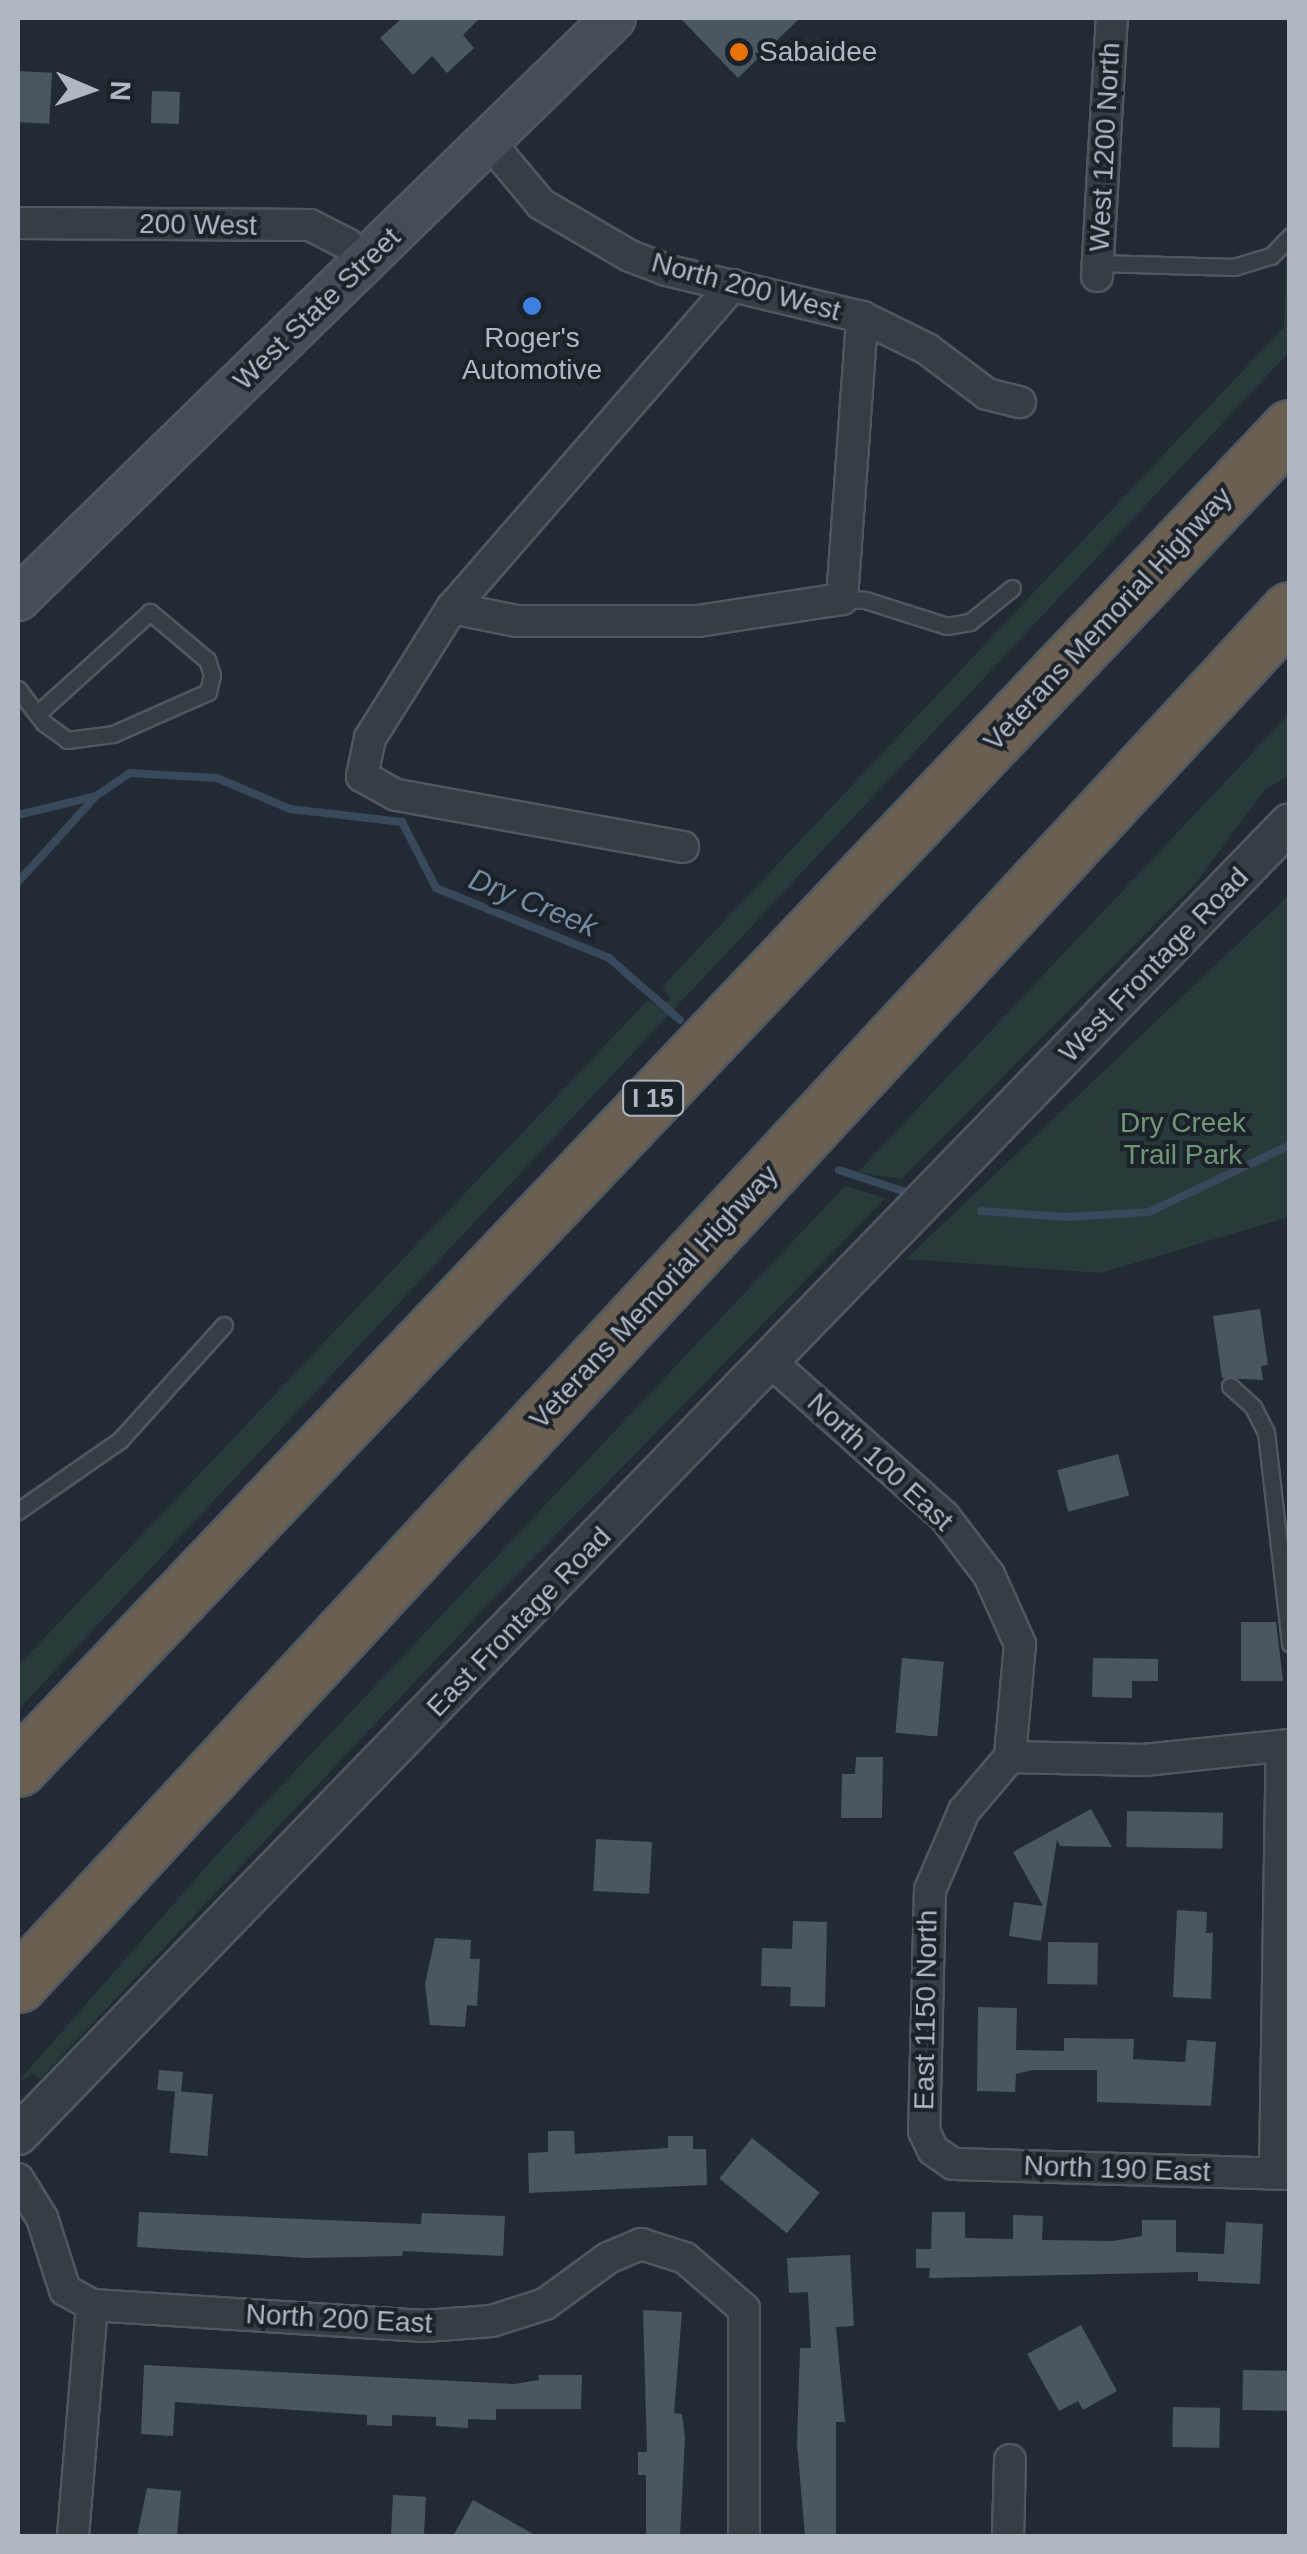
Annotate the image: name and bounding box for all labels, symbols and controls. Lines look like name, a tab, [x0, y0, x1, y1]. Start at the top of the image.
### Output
place label: Sabaidee	[759, 35, 877, 69]
north arrow	[40, 40, 140, 140]
marker: Sabaidee	[728, 41, 750, 63]
street label: West 1200 North	[1083, 41, 1127, 253]
text: N	[105, 80, 136, 102]
street label: 200 West	[139, 207, 257, 243]
street label: West State Street	[227, 221, 407, 397]
street label: North 200 West	[648, 246, 844, 328]
marker: Roger's Automotive	[521, 295, 543, 317]
place label: Roger's Automotive	[462, 321, 602, 387]
street label: Veterans Memorial Highway	[977, 480, 1239, 758]
water label: Dry Creek	[464, 861, 602, 945]
street label: West Frontage Road	[1052, 861, 1256, 1069]
road number: I 15	[620, 1078, 686, 1118]
park label: Dry Creek Trail Park	[1120, 1106, 1246, 1172]
street label: Veterans Memorial Highway	[523, 1158, 785, 1436]
street label: North 100 East	[800, 1386, 960, 1538]
street label: East Frontage Road	[420, 1520, 618, 1724]
street label: East 1150 North	[907, 1910, 945, 2110]
street label: North 190 East	[1023, 2149, 1211, 2189]
street label: North 200 East	[245, 2297, 433, 2341]

